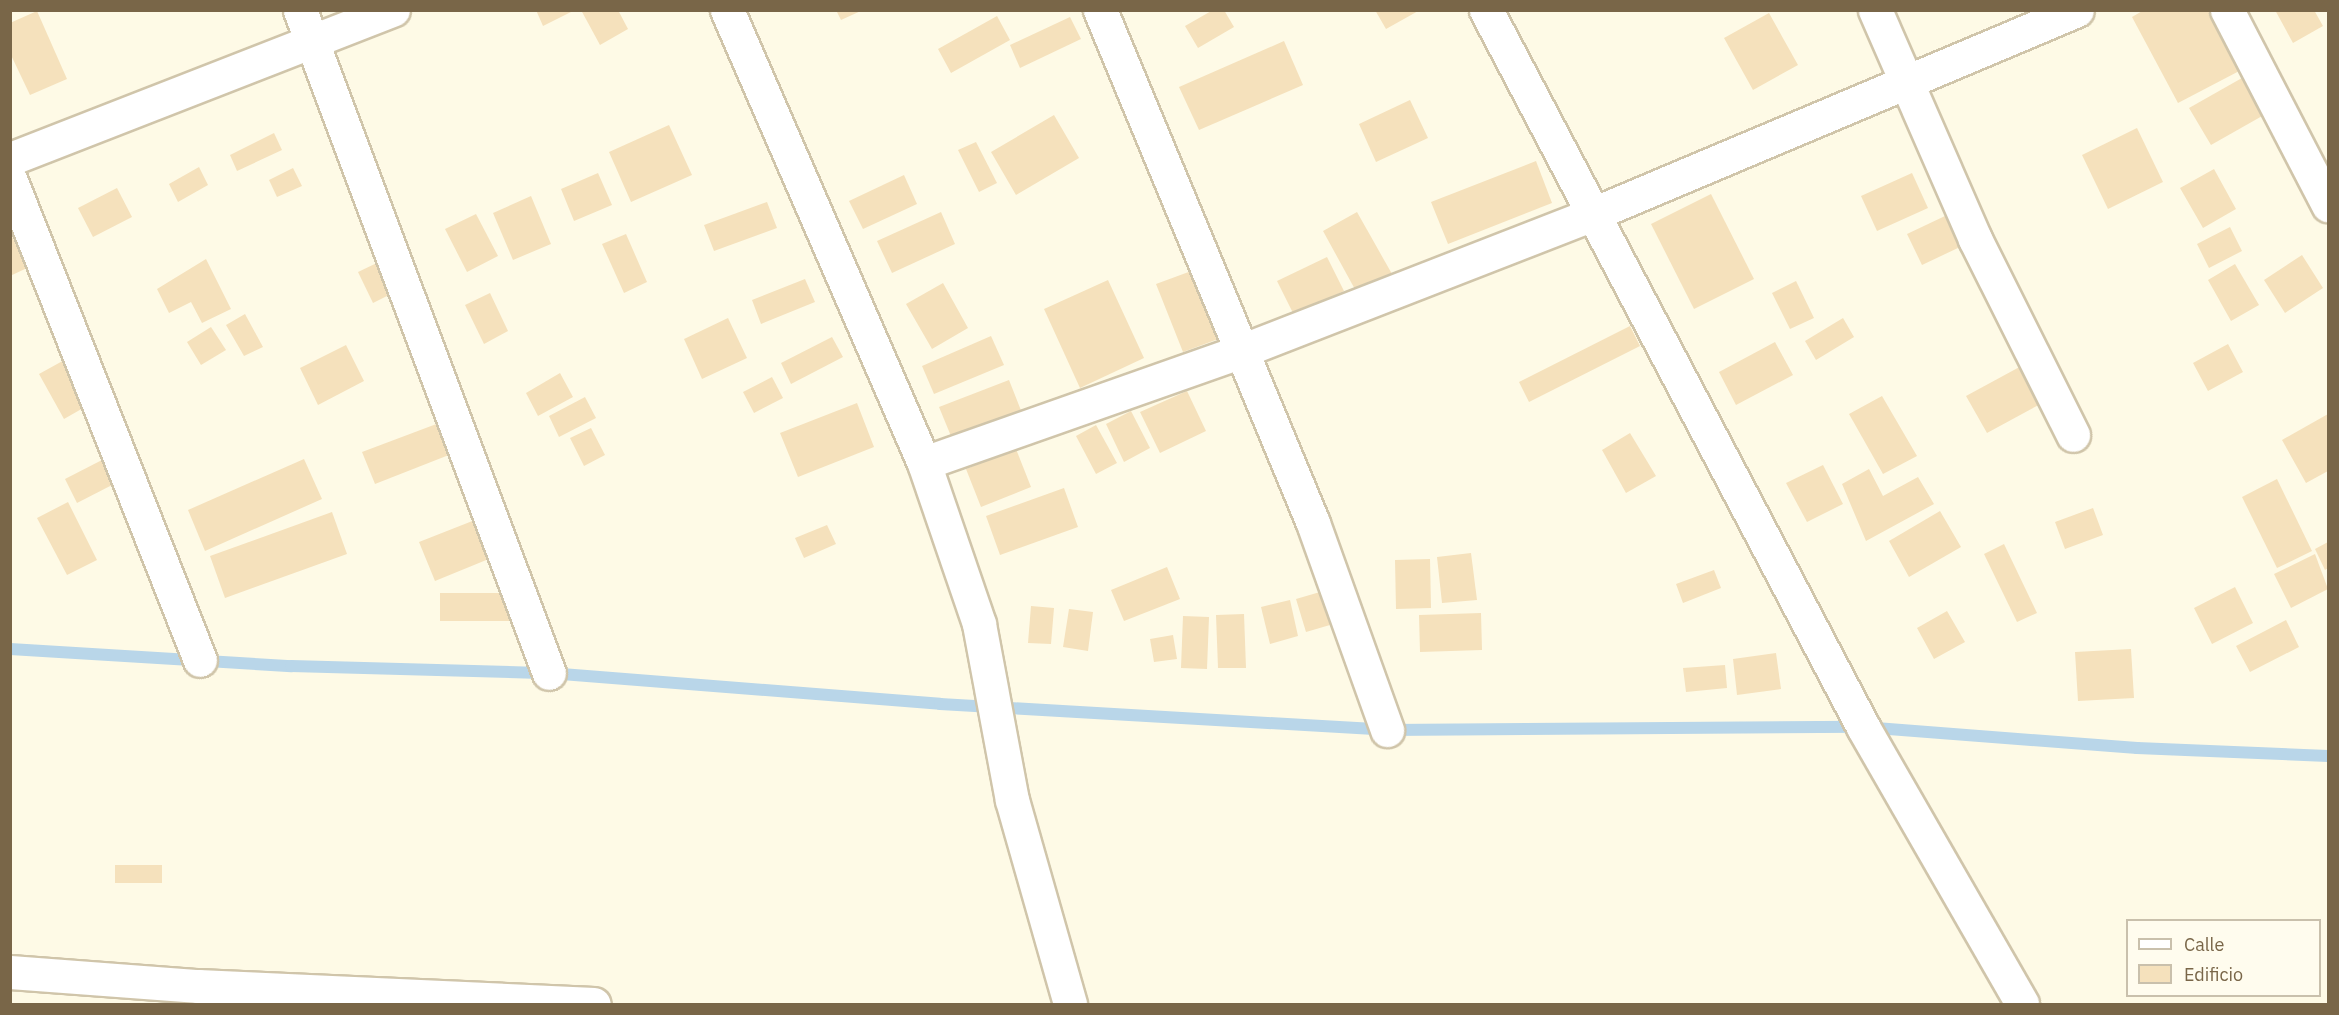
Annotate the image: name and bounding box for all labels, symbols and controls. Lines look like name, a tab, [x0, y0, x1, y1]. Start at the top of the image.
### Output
legend	[2126, 919, 2321, 997]
text: Calle	[2184, 933, 2224, 956]
text: Edificio	[2184, 963, 2243, 986]

